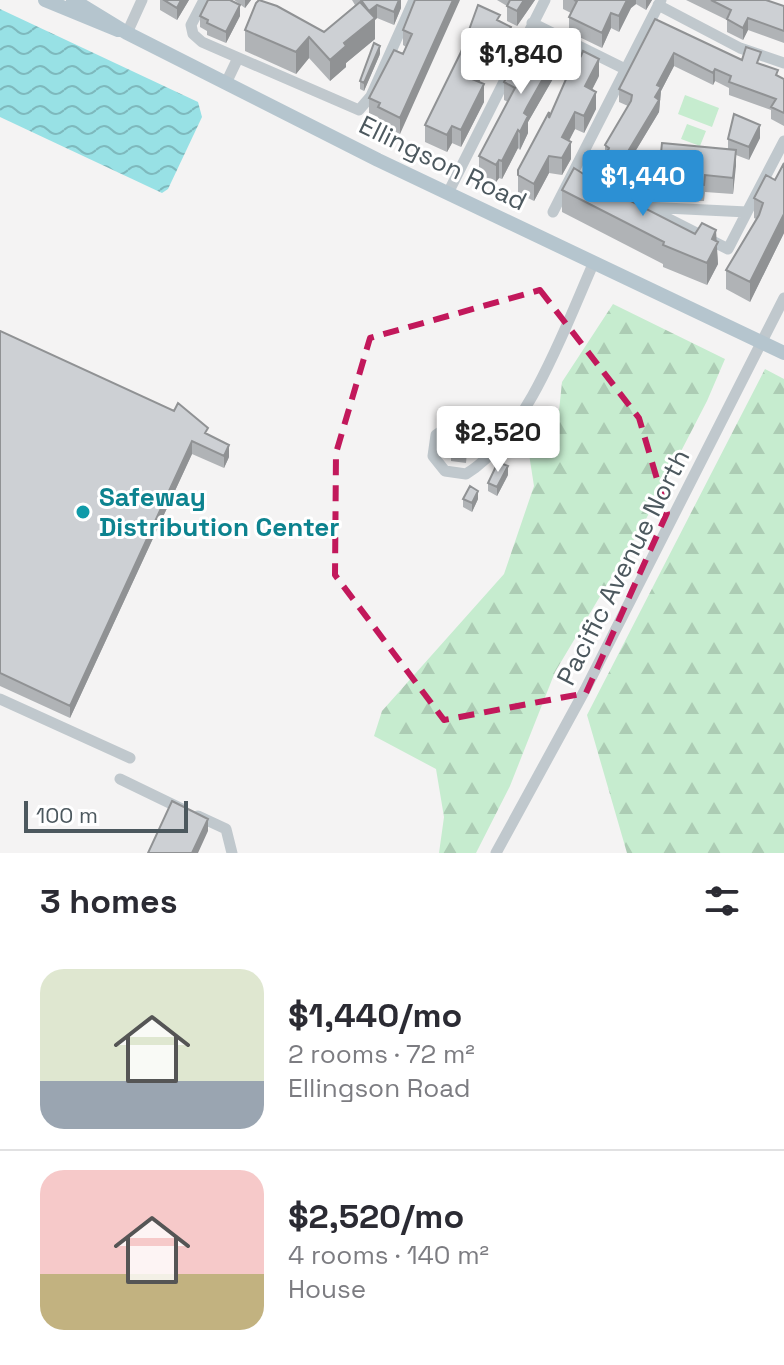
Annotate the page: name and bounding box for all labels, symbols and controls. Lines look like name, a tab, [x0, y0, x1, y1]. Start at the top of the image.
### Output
pin: $1,840	[456, 28, 586, 96]
text: $1,840	[479, 37, 563, 71]
street label: Ellingson Road	[353, 108, 533, 218]
pin: $1,440	[578, 150, 708, 218]
text: $1,440	[600, 159, 686, 193]
pin: $2,520	[433, 406, 563, 474]
text: $2,520	[455, 415, 541, 449]
street label: Pacific Avenue North	[549, 443, 697, 691]
place label: Safeway Distribution Center	[99, 480, 340, 544]
marker: Safeway Distribution Center	[74, 503, 92, 521]
scale bar	[24, 797, 188, 833]
text: 100 m	[36, 801, 98, 829]
icon: filters	[700, 879, 744, 923]
text: 3 homes	[40, 880, 178, 923]
text: $1,440/mo	[288, 994, 462, 1037]
icon: home	[104, 1001, 200, 1097]
text: 2 rooms · 72 m²	[288, 1037, 475, 1071]
text: Ellingson Road	[288, 1071, 471, 1105]
text: $2,520/mo	[288, 1195, 464, 1238]
icon: home	[104, 1202, 200, 1298]
text: 4 rooms · 140 m²	[288, 1238, 489, 1272]
text: House	[288, 1272, 366, 1306]

